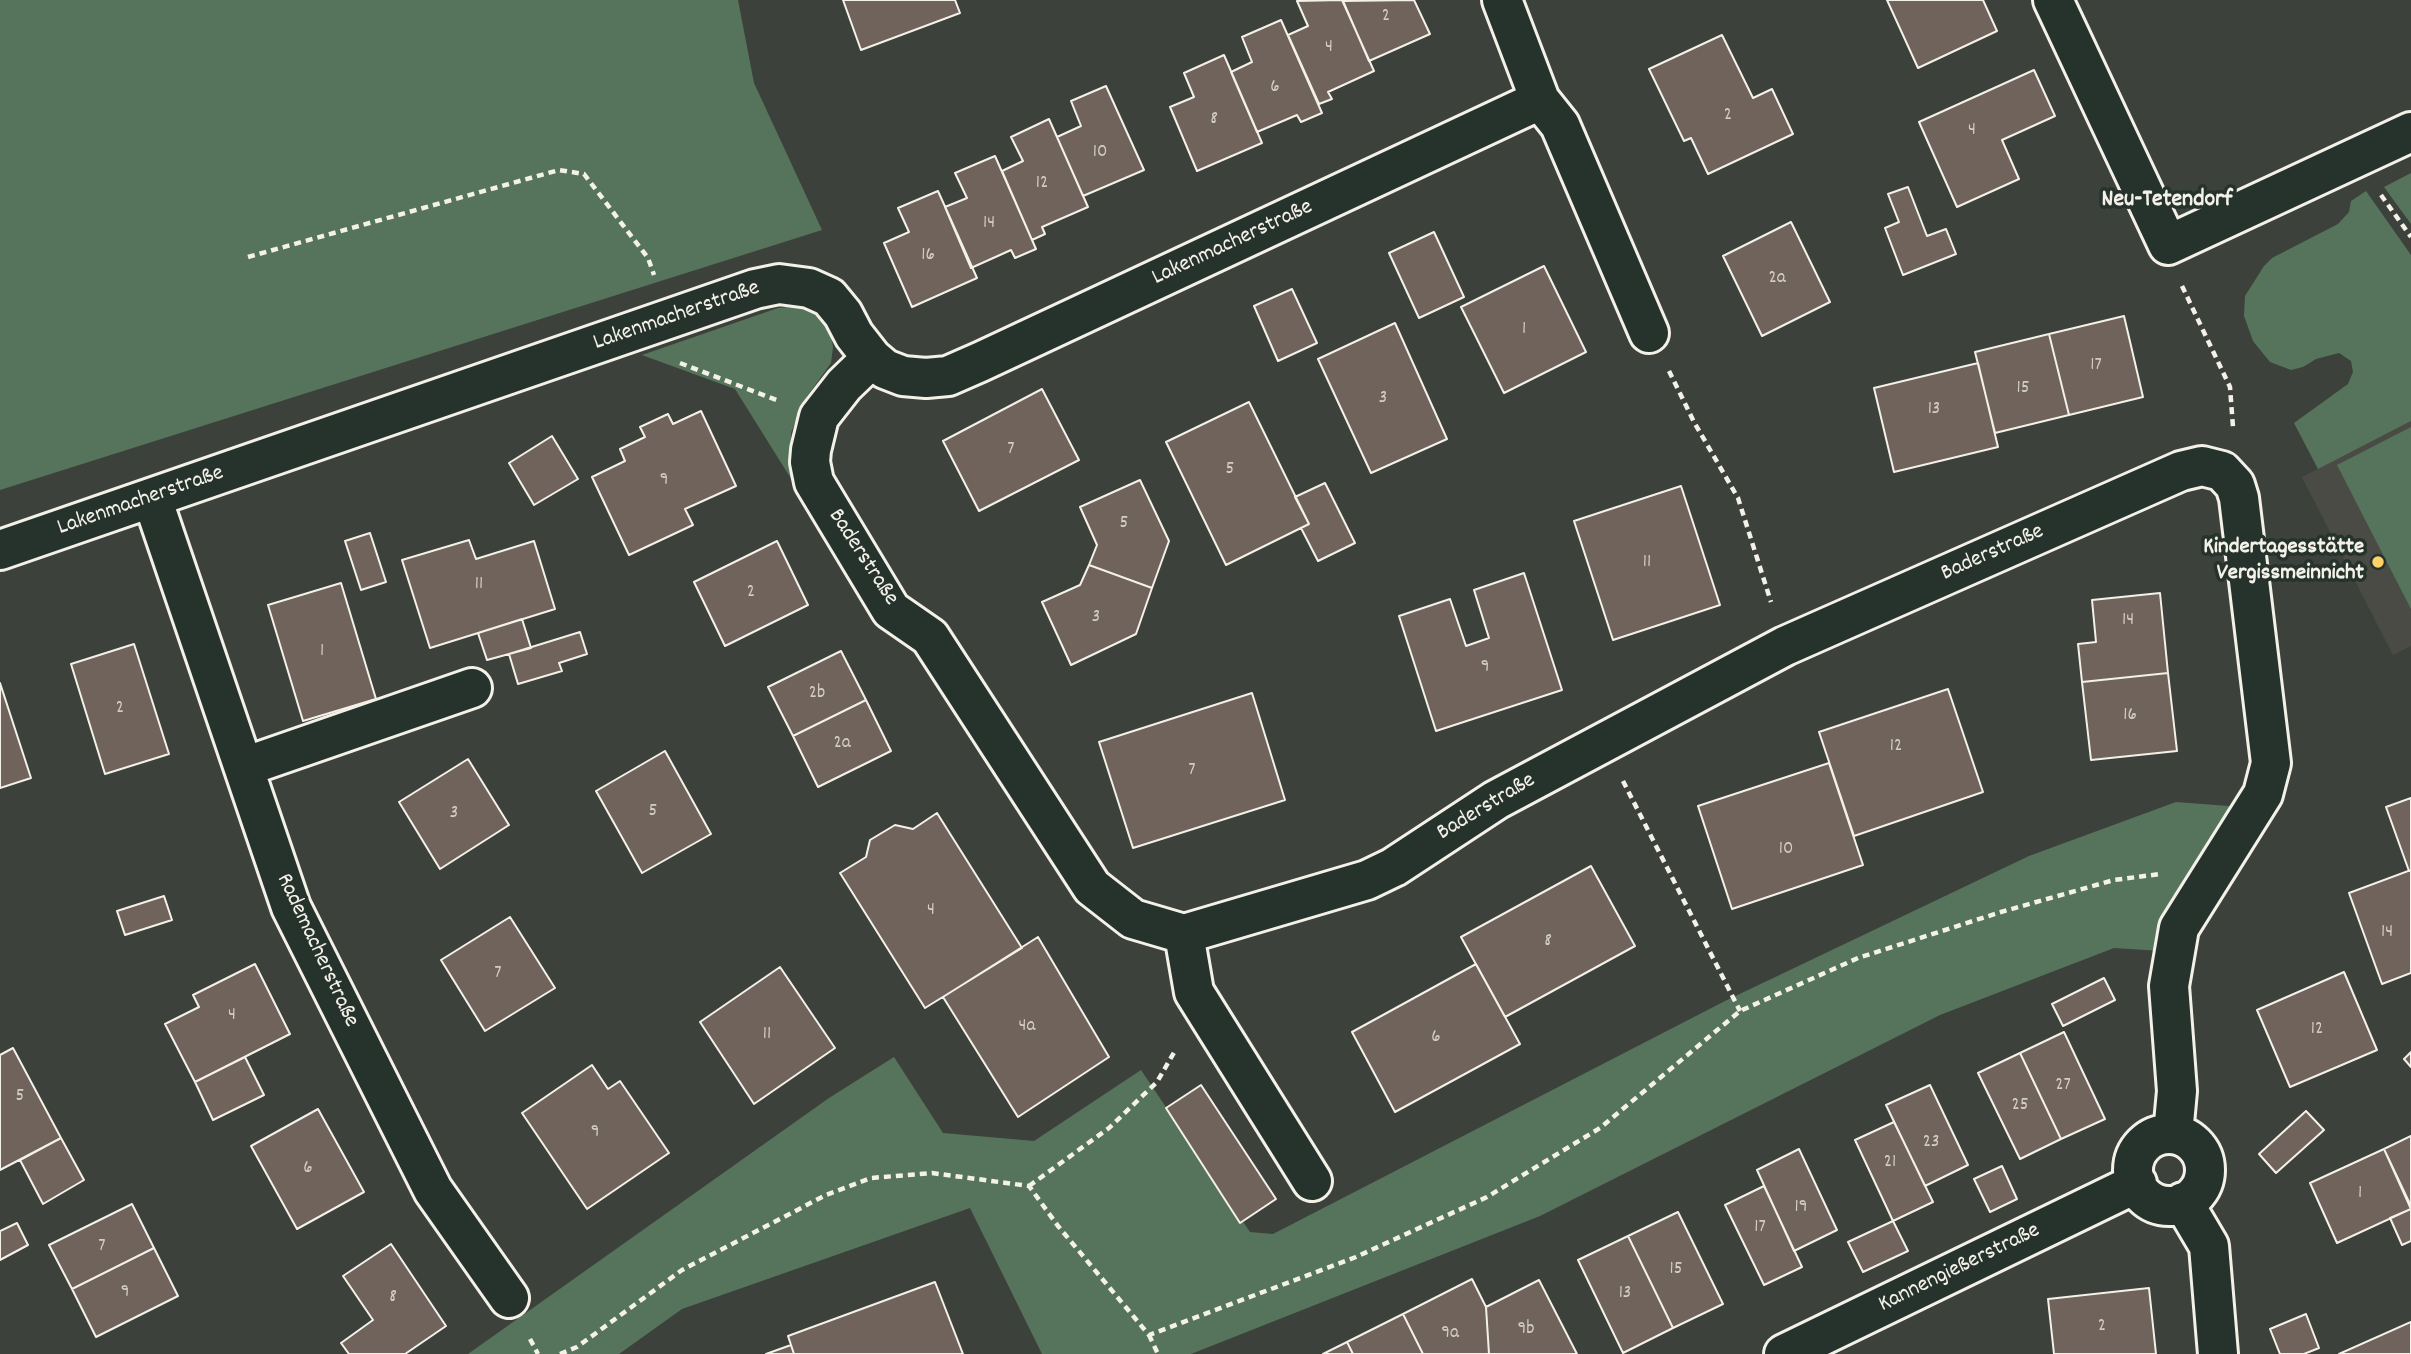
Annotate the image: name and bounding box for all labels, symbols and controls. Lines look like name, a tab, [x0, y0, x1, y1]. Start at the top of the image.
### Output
house number: 2	[1382, 6, 1390, 28]
house number: 4	[1325, 37, 1333, 59]
house number: 6	[1270, 77, 1280, 99]
house number: 2	[1724, 105, 1732, 127]
house number: 8	[1210, 109, 1218, 131]
house number: 4	[1968, 120, 1976, 142]
house number: 10	[1093, 142, 1107, 164]
house number: 12	[1036, 173, 1048, 195]
district label: Neu-Tetendorf	[2102, 188, 2232, 216]
street label: Lakenmacherstraße	[1148, 195, 1318, 293]
house number: 14	[983, 213, 995, 235]
house number: 16	[921, 245, 935, 267]
house number: 2a	[1768, 268, 1786, 290]
street label: Lakenmacherstraße	[590, 276, 764, 358]
house number: 1	[1522, 319, 1526, 341]
house number: 17	[2090, 355, 2102, 377]
house number: 15	[2017, 378, 2029, 400]
house number: 3	[1379, 388, 1387, 410]
house number: 13	[1928, 399, 1940, 421]
house number: 7	[1007, 439, 1015, 461]
house number: 5	[1226, 459, 1234, 481]
street label: Lakenmacherstraße	[54, 461, 228, 543]
house number: 9	[660, 470, 668, 492]
street label: Baderstraße	[821, 504, 903, 612]
house number: 5	[1120, 513, 1128, 535]
street label: Baderstraße	[1937, 519, 2049, 589]
place label: Kindertagesstätte Vergissmeinnicht	[2203, 535, 2364, 589]
house number: 11	[1643, 552, 1651, 574]
marker: Kindertagesstätte Vergissmeinnicht	[2370, 554, 2386, 570]
house number: 11	[475, 574, 483, 596]
house number: 2	[747, 582, 755, 604]
house number: 3	[1092, 607, 1100, 629]
house number: 14	[2122, 610, 2134, 632]
house number: 1	[320, 641, 324, 663]
house number: 9	[1481, 657, 1489, 679]
house number: 2b	[809, 683, 825, 705]
house number: 2	[116, 698, 124, 720]
house number: 16	[2123, 705, 2137, 727]
house number: 2a	[833, 733, 851, 755]
house number: 12	[1890, 736, 1902, 758]
house number: 7	[1188, 760, 1196, 782]
street label: Baderstraße	[1433, 768, 1541, 848]
house number: 5	[649, 801, 657, 823]
house number: 3	[450, 803, 458, 825]
house number: 10	[1779, 839, 1793, 861]
street label: Rademacherstraße	[268, 870, 364, 1032]
house number: 4	[927, 900, 935, 922]
house number: 14	[2381, 922, 2393, 944]
house number: 8	[1544, 931, 1552, 953]
house number: 7	[494, 963, 502, 985]
house number: 4	[228, 1005, 236, 1027]
house number: 4a	[1019, 1016, 1035, 1038]
house number: 12	[2311, 1019, 2323, 1041]
house number: 11	[763, 1024, 771, 1046]
house number: 6	[1431, 1027, 1441, 1049]
house number: 27	[2055, 1075, 2071, 1097]
house number: 5	[16, 1086, 24, 1108]
house number: 25	[2011, 1095, 2029, 1117]
house number: 9	[591, 1122, 599, 1144]
house number: 23	[1923, 1132, 1939, 1154]
house number: 21	[1884, 1152, 1896, 1174]
house number: 6	[303, 1158, 313, 1180]
house number: 1	[2358, 1183, 2362, 1205]
house number: 19	[1795, 1197, 1807, 1219]
house number: 17	[1754, 1217, 1766, 1239]
street label: Kannengießerstraße	[1875, 1218, 2045, 1320]
house number: 7	[98, 1236, 106, 1258]
house number: 15	[1670, 1259, 1682, 1281]
house number: 9	[121, 1282, 129, 1304]
house number: 13	[1619, 1283, 1631, 1305]
house number: 8	[389, 1287, 397, 1309]
house number: 2	[2098, 1316, 2106, 1338]
house number: 9b	[1518, 1319, 1534, 1341]
house number: 9a	[1441, 1323, 1459, 1345]

